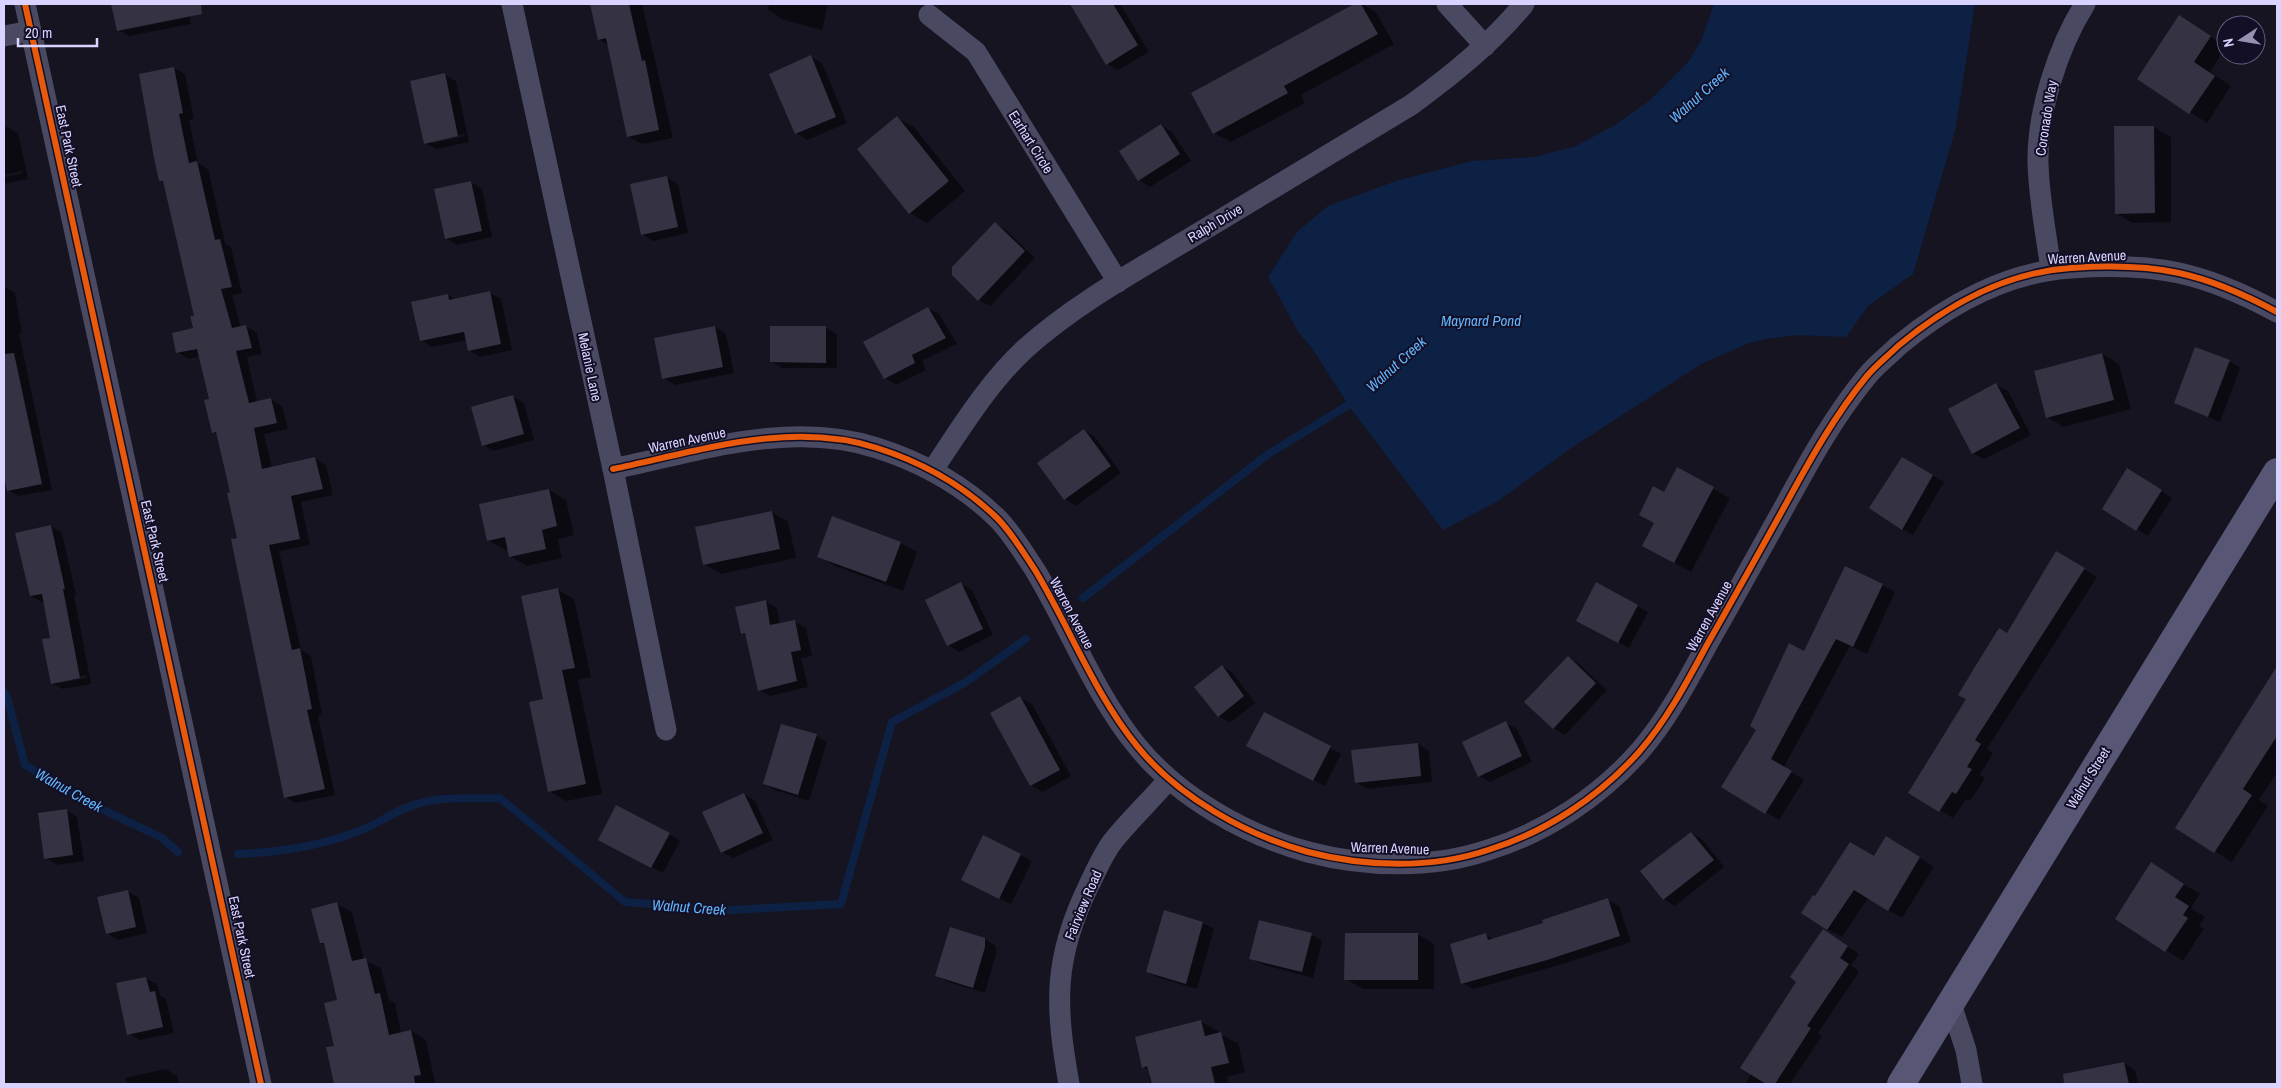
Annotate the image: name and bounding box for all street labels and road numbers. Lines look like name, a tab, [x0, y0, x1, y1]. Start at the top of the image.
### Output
street label: Coronado Way	[2031, 79, 2061, 157]
street label: East Park Street	[52, 103, 86, 189]
street label: Earhart Circle	[1005, 107, 1057, 177]
street label: Ralph Drive	[1184, 200, 1246, 246]
street label: Warren Avenue	[2047, 246, 2127, 268]
street label: Melanie Lane	[574, 331, 606, 403]
street label: Warren Avenue	[647, 423, 727, 457]
street label: East Park Street	[137, 498, 173, 584]
street label: Warren Avenue	[1046, 574, 1098, 652]
street label: Warren Avenue	[1682, 577, 1736, 655]
street label: Walnut Street	[2062, 744, 2114, 812]
street label: Warren Avenue	[1350, 838, 1430, 858]
street label: Fairview Road	[1060, 867, 1106, 943]
street label: East Park Street	[225, 894, 259, 980]

